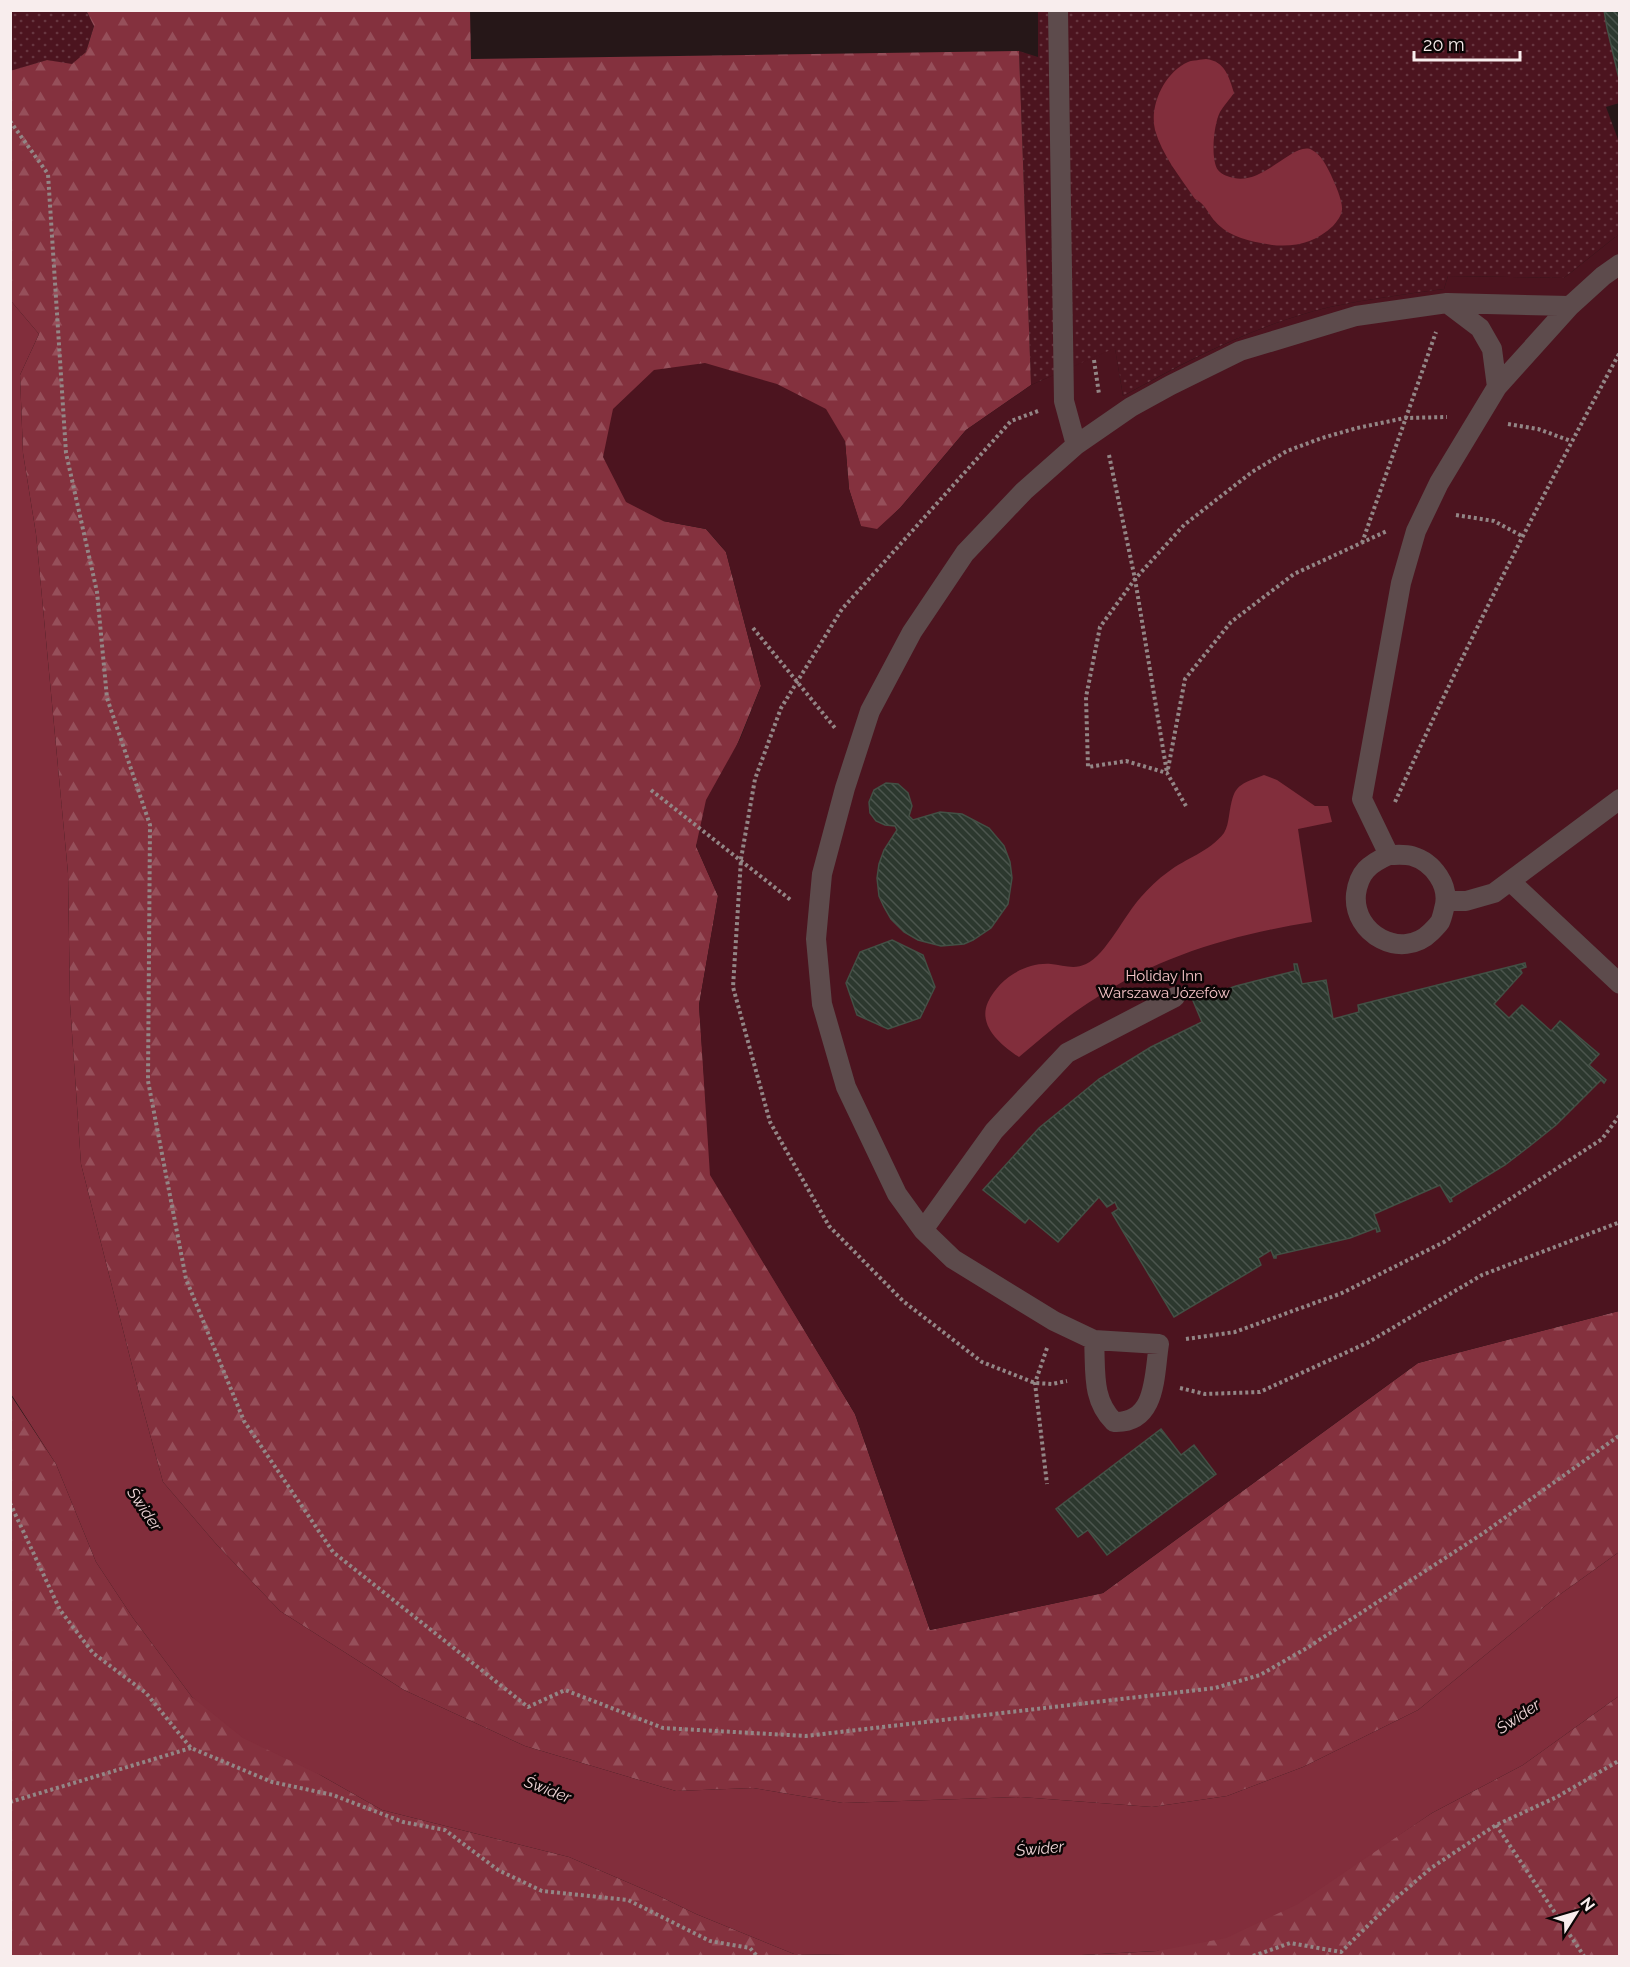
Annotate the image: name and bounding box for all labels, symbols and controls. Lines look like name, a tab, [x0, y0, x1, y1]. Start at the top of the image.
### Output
scale bar	[1414, 24, 1520, 62]
text: 20 m	[1423, 34, 1465, 55]
park label: Holiday Inn Warszawa Józefów	[1098, 967, 1230, 1002]
water label: Świder	[123, 1483, 167, 1535]
water label: Świder	[1492, 1694, 1544, 1738]
water label: Świder	[521, 1771, 575, 1807]
water label: Świder	[1014, 1836, 1065, 1860]
north arrow	[1546, 1883, 1606, 1943]
text: N	[1576, 1894, 1599, 1915]

